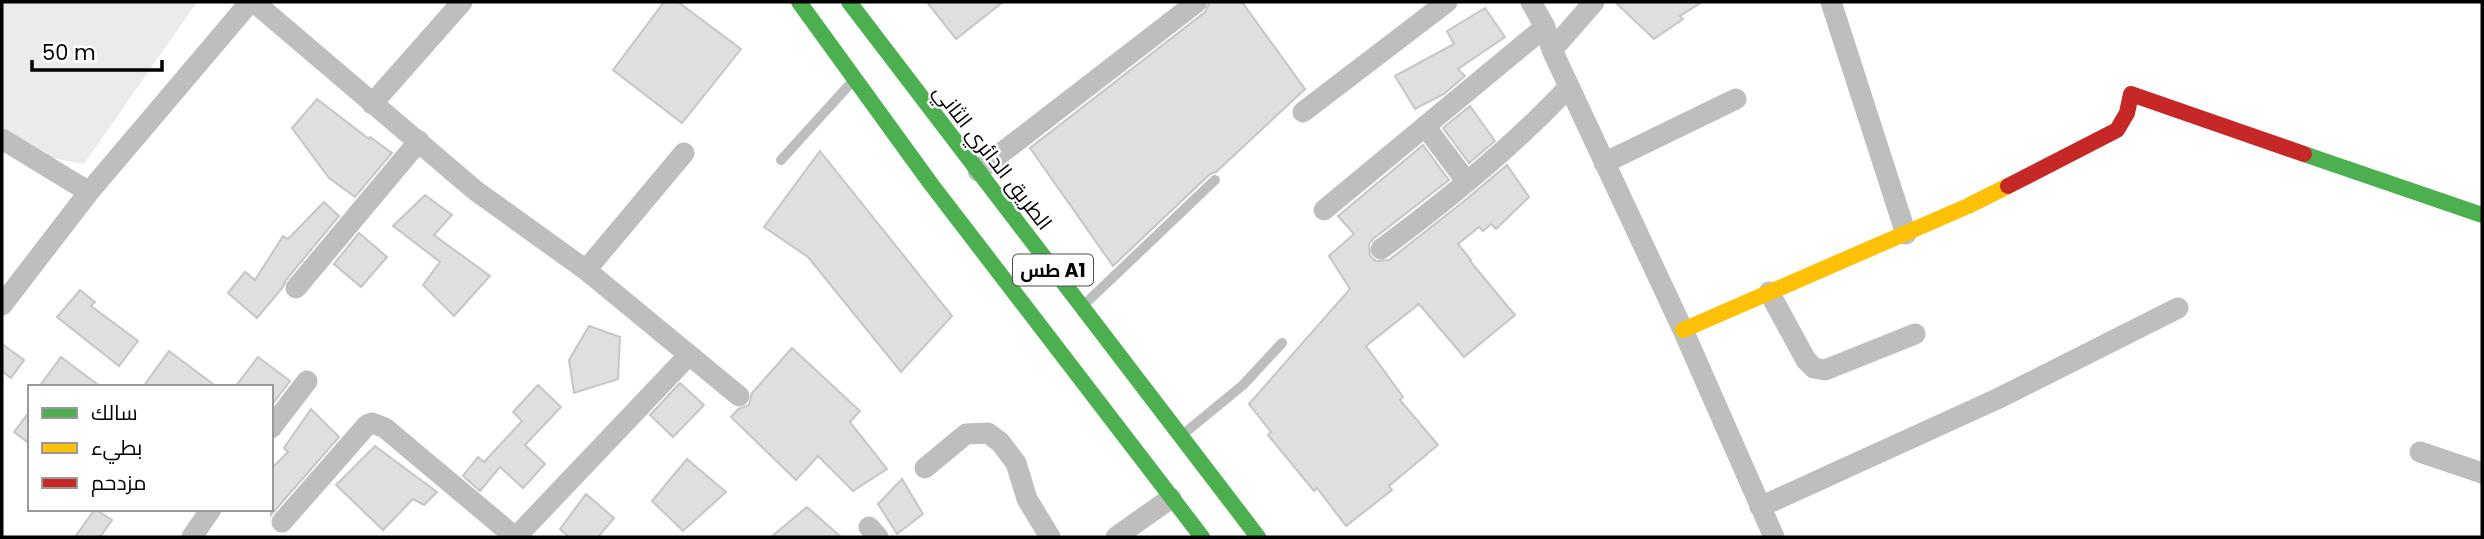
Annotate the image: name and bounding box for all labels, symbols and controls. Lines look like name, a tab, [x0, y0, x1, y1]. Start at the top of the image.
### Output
scale bar	[32, 28, 161, 72]
text: 50 m	[42, 38, 96, 67]
street label: الطريق الدائري الثاني	[925, 78, 1059, 237]
road number: طس A1	[1013, 254, 1093, 286]
legend	[28, 385, 273, 511]
text: سالك	[91, 398, 138, 427]
text: بطيء	[91, 433, 142, 464]
text: مزدحم	[91, 468, 146, 497]

